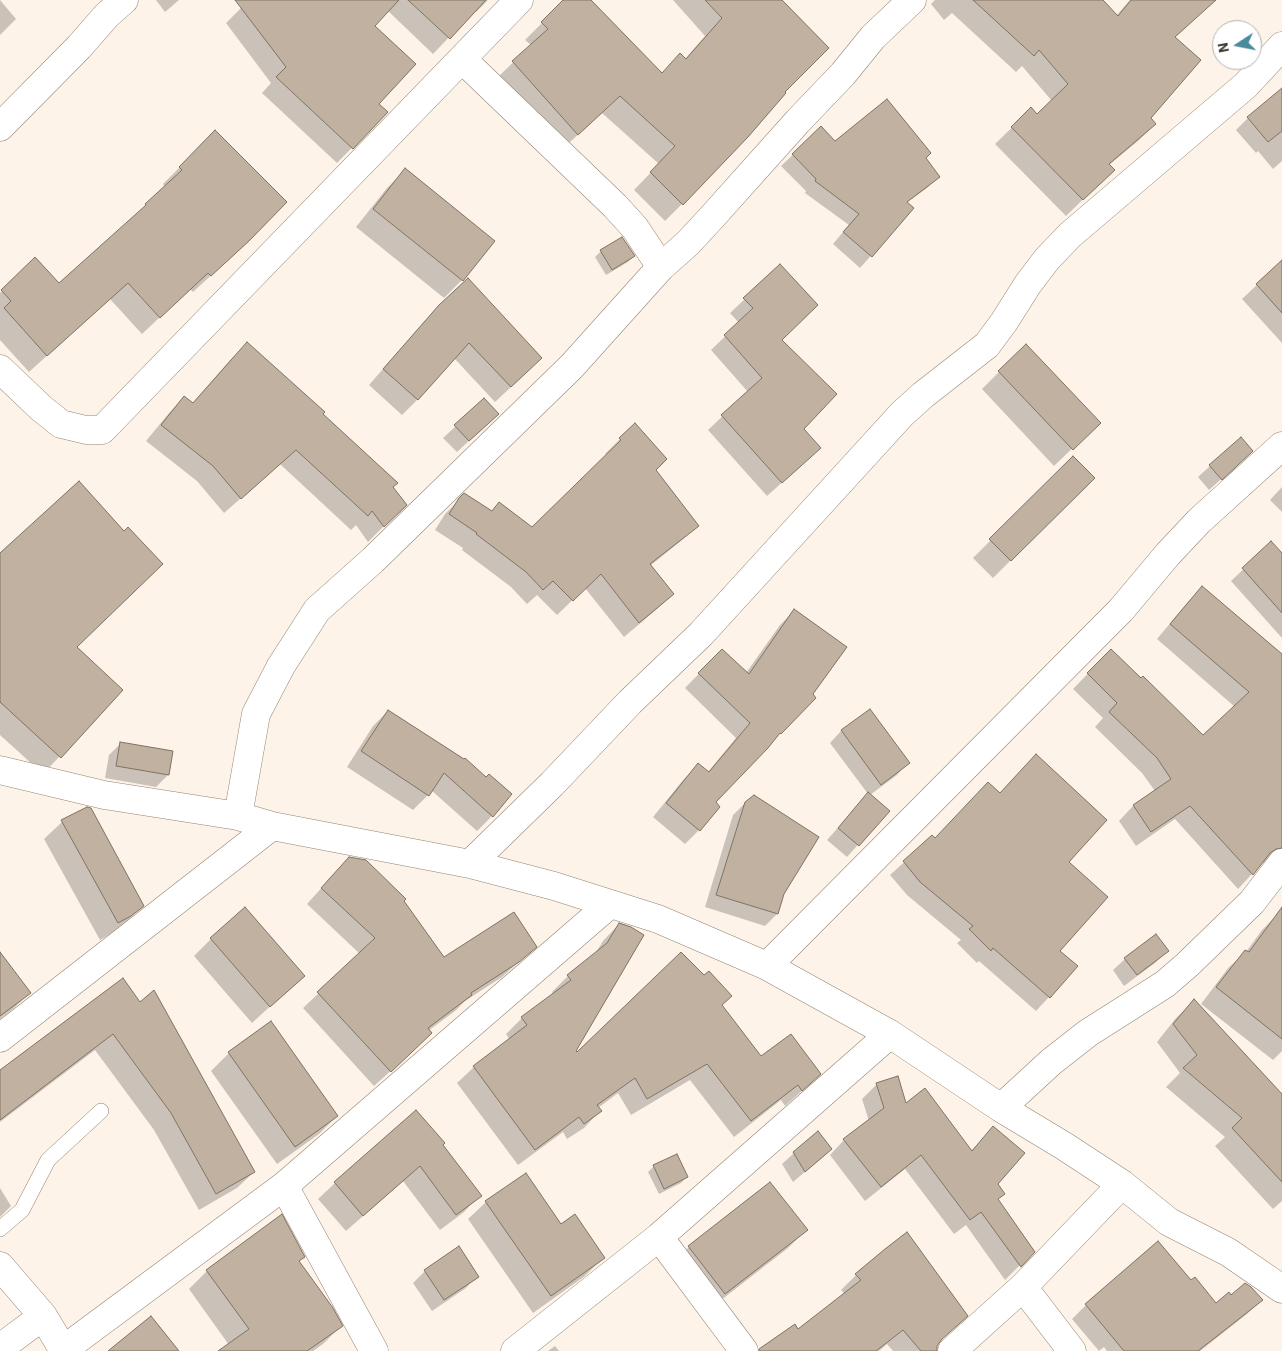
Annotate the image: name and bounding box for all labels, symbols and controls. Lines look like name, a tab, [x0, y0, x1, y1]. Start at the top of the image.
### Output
north arrow	[1212, 20, 1262, 70]
text: N	[1213, 41, 1233, 54]

